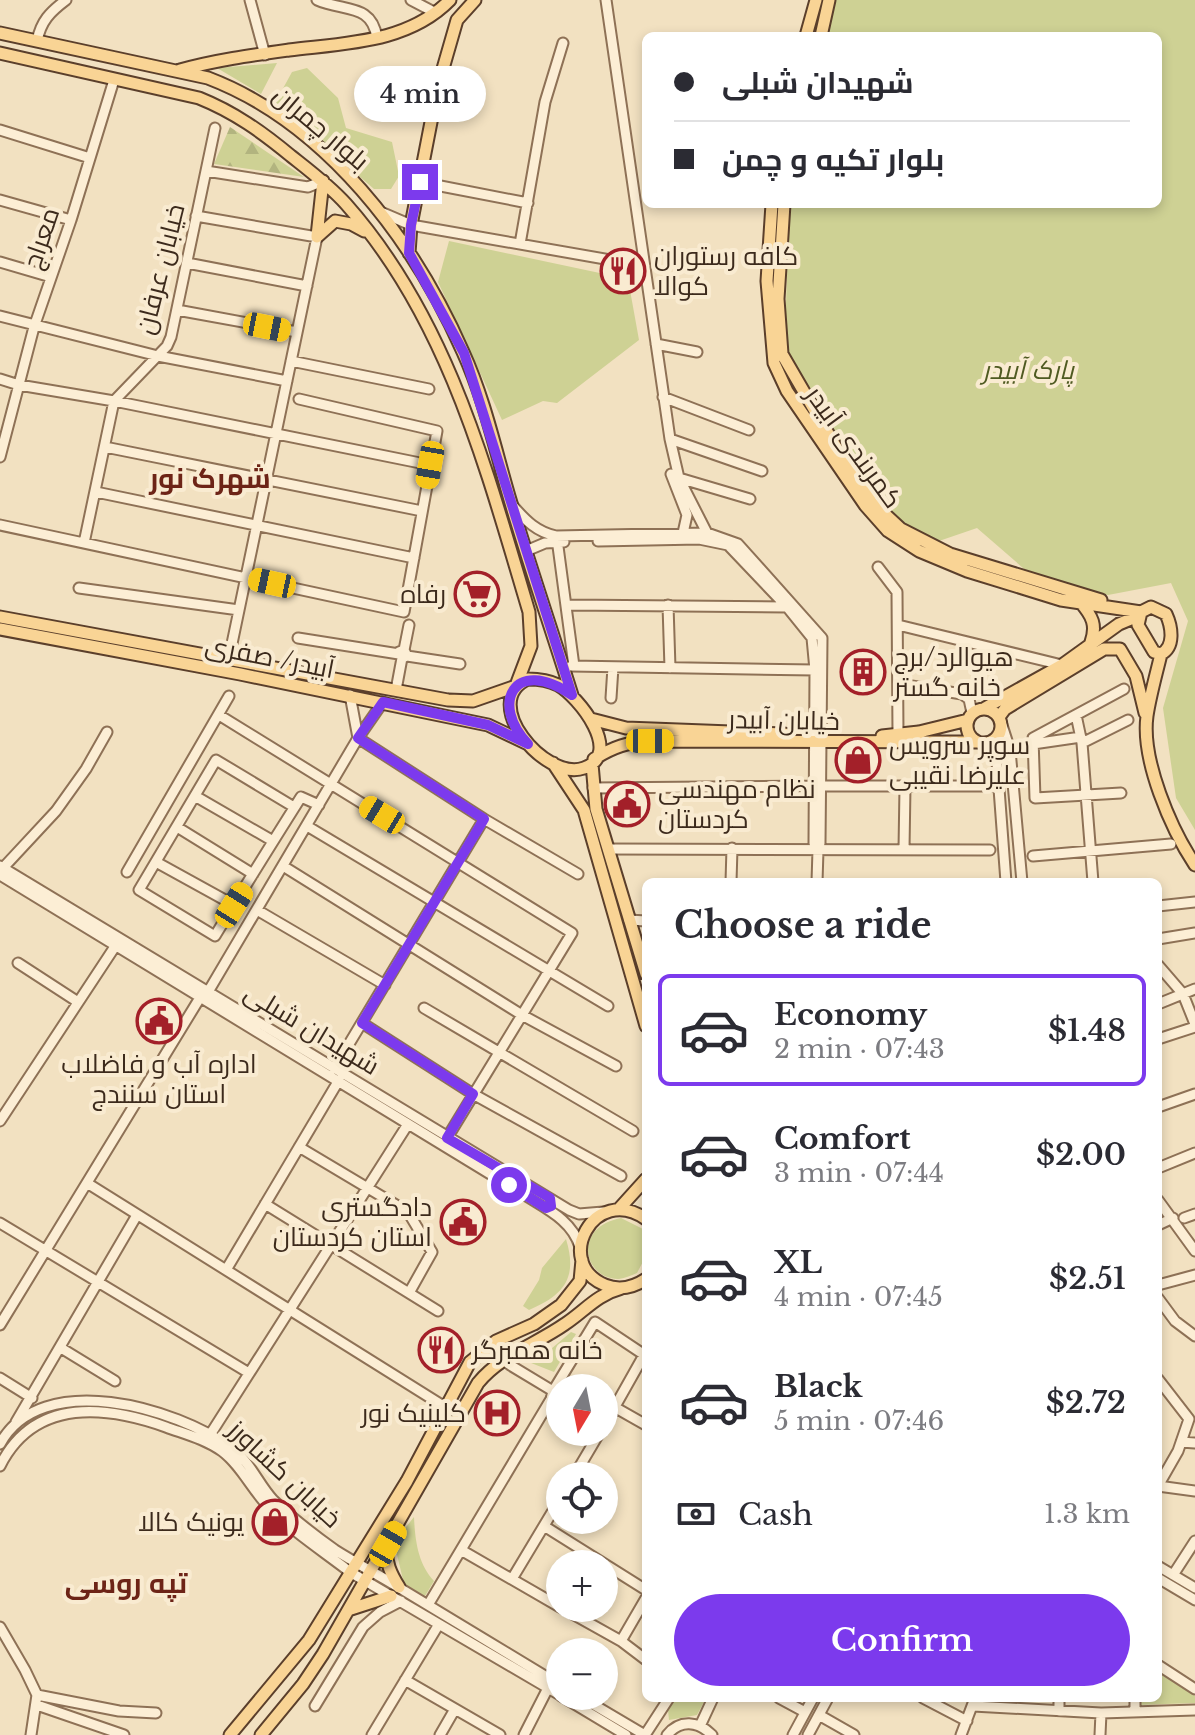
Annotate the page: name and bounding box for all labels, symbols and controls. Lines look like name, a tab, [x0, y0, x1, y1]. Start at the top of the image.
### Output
text: شهیدان شبلی	[722, 64, 913, 101]
callout: 4 min	[354, 66, 486, 122]
text: 4 min	[380, 78, 460, 110]
street label: بلوار چمران	[266, 79, 375, 178]
text: بلوار تکیه و چمن	[722, 141, 944, 178]
route end	[402, 164, 438, 200]
street label: خیابان عرفان	[128, 201, 192, 337]
street label: معراج	[16, 203, 67, 273]
place label: کافه رستوران کوالا	[654, 240, 798, 302]
restaurant icon: کافه رستوران کوالا	[599, 247, 647, 295]
car	[241, 311, 293, 343]
park label: پارک آبیدر	[979, 354, 1076, 387]
street label: کمربندی آبیدر	[798, 378, 909, 514]
car	[414, 439, 446, 491]
district label: شهرک نور	[148, 461, 271, 496]
car	[246, 566, 298, 600]
supermarket icon: رفاه	[453, 570, 501, 618]
place label: رفاه	[401, 578, 446, 610]
street label: آبیدر/ صفری	[203, 629, 337, 685]
place label: هیوالرد/برج خانه گستر	[892, 641, 1014, 703]
building icon: هیوالرد/برج خانه گستر	[839, 648, 887, 696]
street label: خیابان آبیدر	[726, 703, 840, 737]
car	[626, 729, 674, 753]
place label: سوپر سرویس علیرضا نقیبی	[889, 729, 1030, 791]
shop icon: سوپر سرویس علیرضا نقیبی	[834, 736, 882, 784]
place label: نظام مهندسی کردستان	[658, 773, 816, 835]
public building icon: نظام مهندسی کردستان	[603, 780, 651, 828]
car	[355, 792, 409, 838]
car	[211, 878, 257, 932]
text: Choose a ride	[674, 903, 931, 948]
street label: شهیدان شبلی	[239, 976, 385, 1082]
icon: car	[678, 994, 750, 1066]
text: Economy	[774, 996, 927, 1033]
public building icon: اداره آب و فاضلاب استان سنندج	[135, 997, 183, 1045]
text: $1.48	[1048, 1012, 1126, 1049]
text: 2 min · 07:43	[774, 1033, 945, 1065]
place label: اداره آب و فاضلاب استان سنندج	[61, 1048, 257, 1111]
icon: car	[678, 1118, 750, 1190]
text: Comfort	[774, 1120, 911, 1157]
text: $2.00	[1036, 1136, 1126, 1173]
text: 3 min · 07:44	[774, 1157, 944, 1189]
route start	[491, 1167, 527, 1203]
place label: دادگستری استان کردستان	[273, 1191, 432, 1253]
public building icon: دادگستری استان کردستان	[439, 1198, 487, 1246]
icon: car	[678, 1242, 750, 1314]
text: XL	[774, 1244, 822, 1281]
text: $2.51	[1049, 1260, 1126, 1297]
text: 4 min · 07:45	[774, 1281, 943, 1313]
restaurant icon: خانه همبرگر	[417, 1326, 465, 1374]
place label: خانه همبرگر	[470, 1334, 603, 1366]
icon: car	[678, 1366, 750, 1438]
text: Black	[774, 1368, 862, 1405]
north arrow	[546, 1374, 618, 1446]
map controls	[546, 1374, 618, 1710]
text: $2.72	[1046, 1384, 1126, 1421]
hospital icon: کلینیک نور	[473, 1389, 521, 1437]
place label: کلینیک نور	[359, 1397, 466, 1429]
text: 5 min · 07:46	[774, 1405, 944, 1437]
street label: خیابان کشاورز	[220, 1412, 348, 1535]
button: locate	[546, 1462, 618, 1534]
icon: cash	[674, 1492, 718, 1536]
text: Cash	[738, 1496, 813, 1533]
shop icon: یونیک کالا	[251, 1498, 299, 1546]
text: 1.3 km	[1044, 1498, 1130, 1530]
place label: یونیک کالا	[138, 1506, 244, 1538]
car	[366, 1517, 410, 1571]
button: +	[546, 1550, 618, 1622]
district label: تپه روسی	[65, 1566, 188, 1602]
button: Confirm	[674, 1594, 1130, 1686]
button: −	[546, 1638, 618, 1710]

